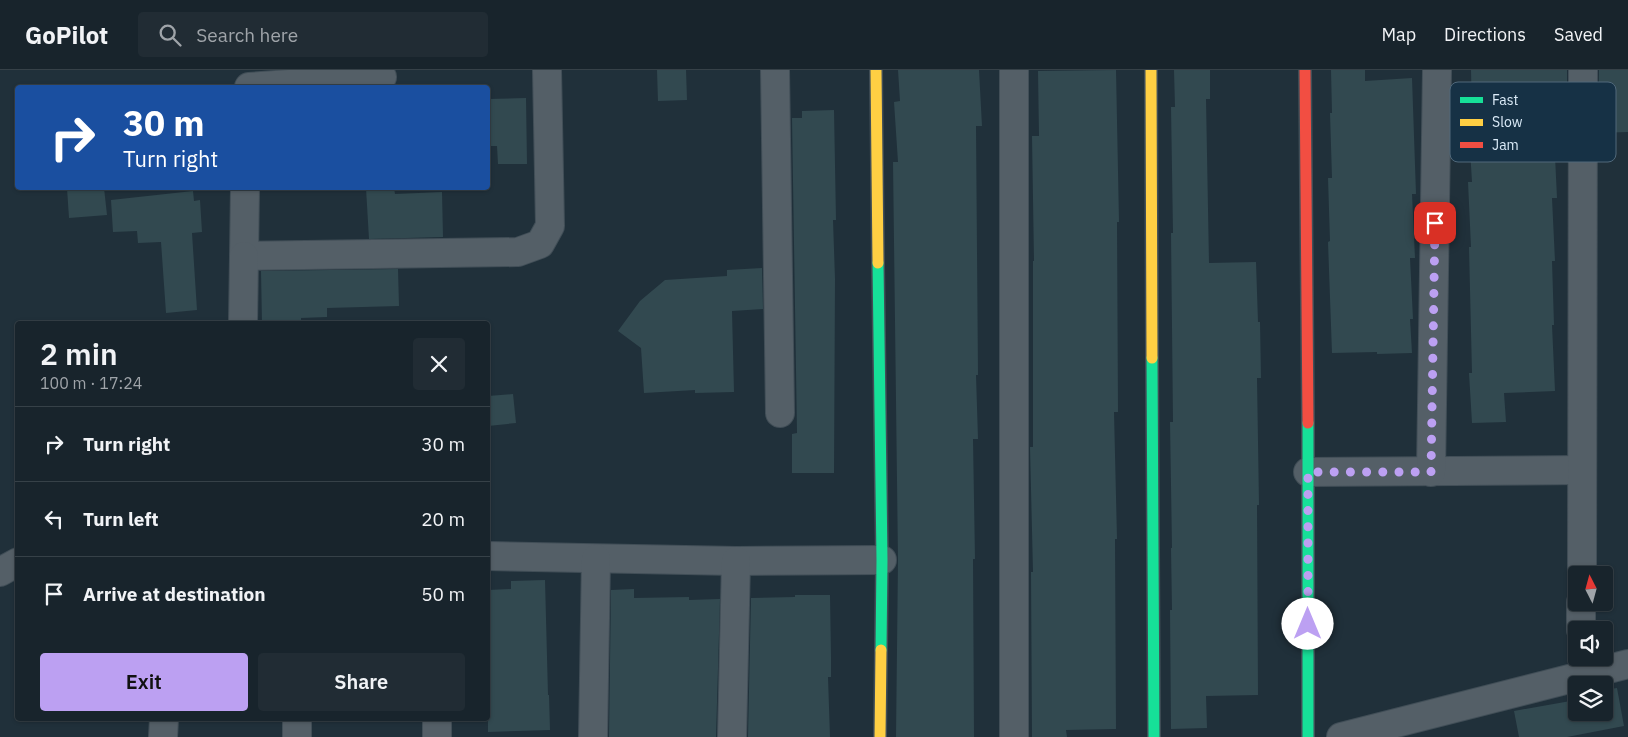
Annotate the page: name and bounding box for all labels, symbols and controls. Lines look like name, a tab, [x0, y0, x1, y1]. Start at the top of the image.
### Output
search box	[138, 12, 488, 57]
text: GoPilot	[25, 19, 108, 51]
icon: search	[156, 21, 184, 49]
text: Search here	[196, 23, 298, 47]
text: Map	[1381, 23, 1416, 46]
text: Directions	[1444, 23, 1526, 46]
text: Saved	[1554, 23, 1603, 46]
legend	[1450, 82, 1616, 162]
text: Fast	[1492, 91, 1518, 109]
text: 30 m	[123, 100, 205, 146]
icon: right	[40, 105, 105, 170]
text: Slow	[1492, 113, 1523, 131]
text: Jam	[1492, 136, 1519, 154]
text: Turn right	[123, 144, 218, 173]
pin	[1414, 202, 1456, 244]
icon: arrive	[1421, 209, 1449, 237]
text: 2 min	[40, 334, 118, 373]
button: close	[413, 338, 465, 390]
text: 100 m · 17:24	[40, 373, 142, 393]
icon: right	[40, 430, 68, 458]
text: Turn right	[83, 432, 170, 456]
text: 30 m	[421, 432, 465, 456]
icon: left	[40, 505, 68, 533]
text: Turn left	[83, 507, 159, 531]
text: 20 m	[421, 507, 465, 531]
north arrow	[1568, 566, 1612, 611]
map controls	[1568, 566, 1613, 721]
icon: arrive	[40, 580, 68, 608]
text: Arrive at destination	[83, 582, 266, 606]
text: 50 m	[421, 582, 465, 606]
position arrow	[1281, 597, 1333, 649]
button: sound	[1568, 621, 1613, 666]
button: Exit	[40, 653, 248, 711]
button: Share	[258, 653, 465, 711]
button: layers	[1568, 676, 1613, 721]

